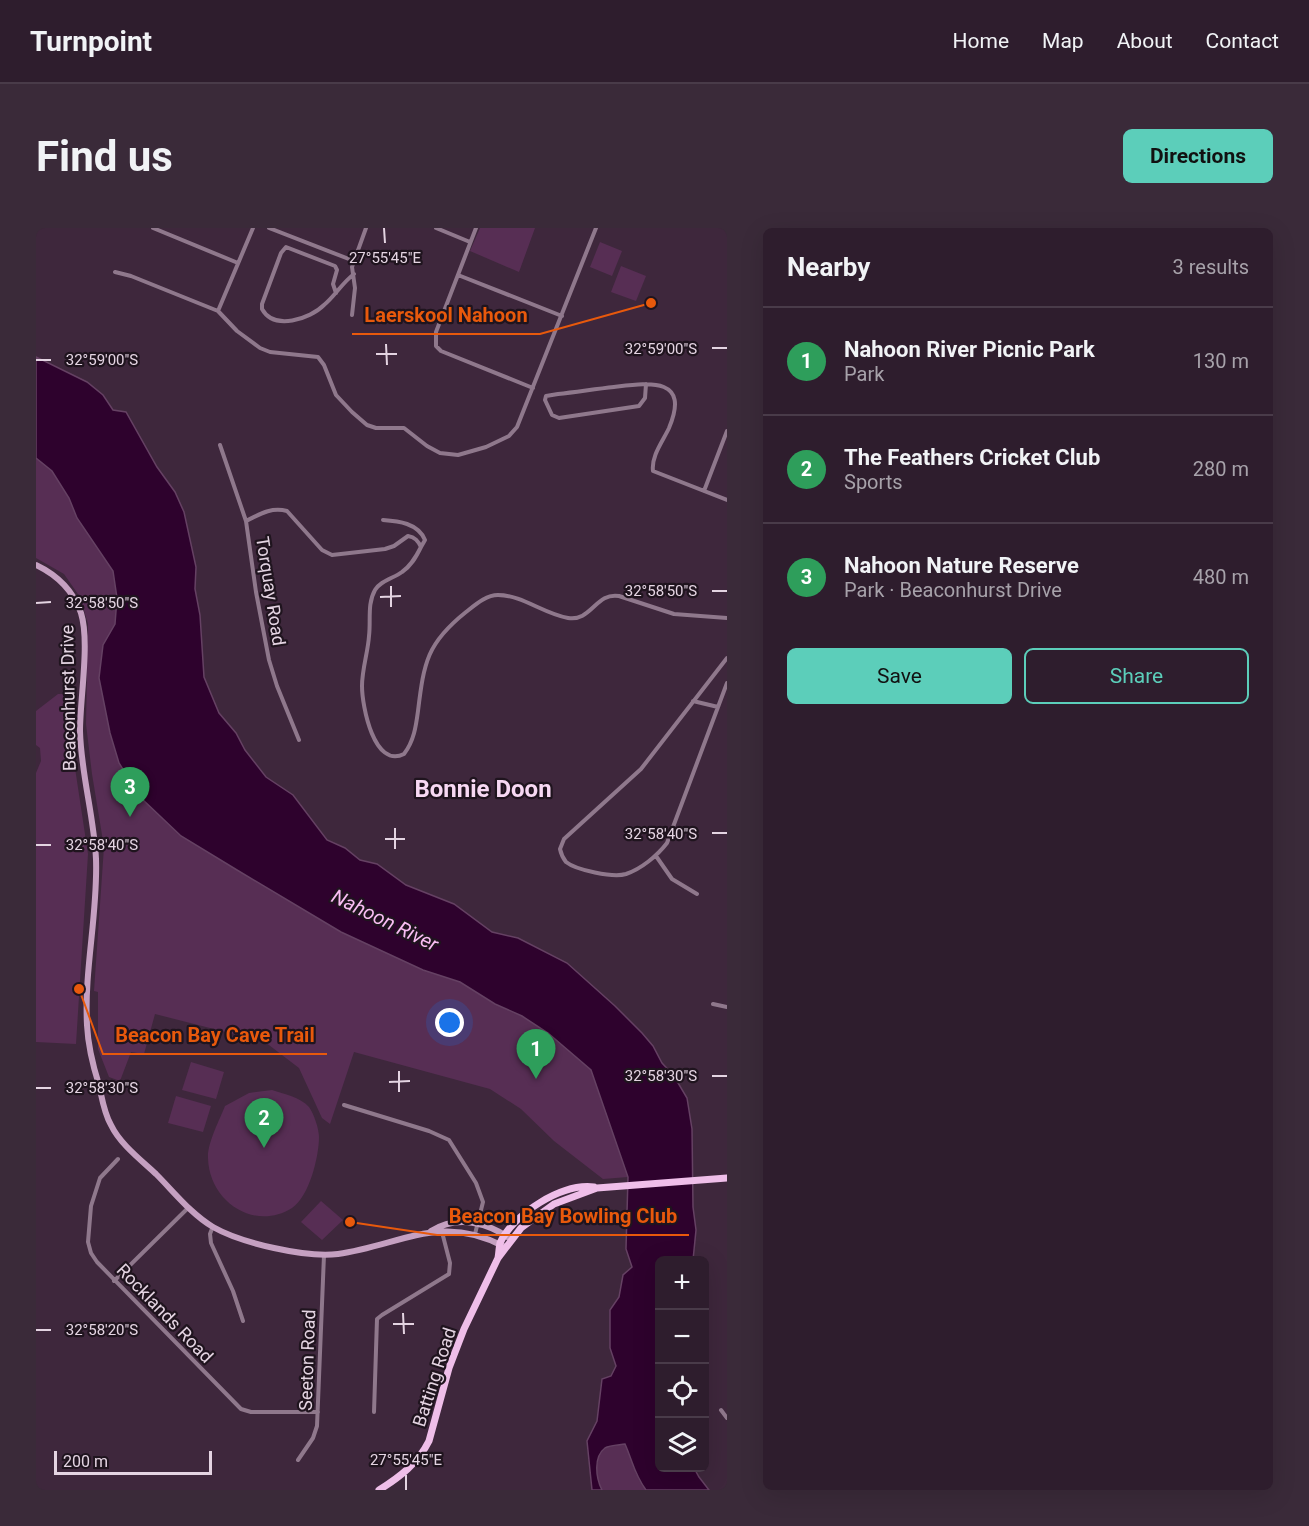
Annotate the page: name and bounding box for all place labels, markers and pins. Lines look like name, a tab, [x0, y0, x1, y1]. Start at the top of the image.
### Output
callout: Laerskool Nahoon	[352, 296, 540, 334]
pin: 3	[110, 768, 149, 817]
callout: Beacon Bay Cave Trail	[103, 1016, 327, 1054]
pin: 1	[516, 1030, 556, 1079]
pin: 2	[244, 1098, 284, 1148]
callout: Beacon Bay Bowling Club	[437, 1197, 689, 1235]

